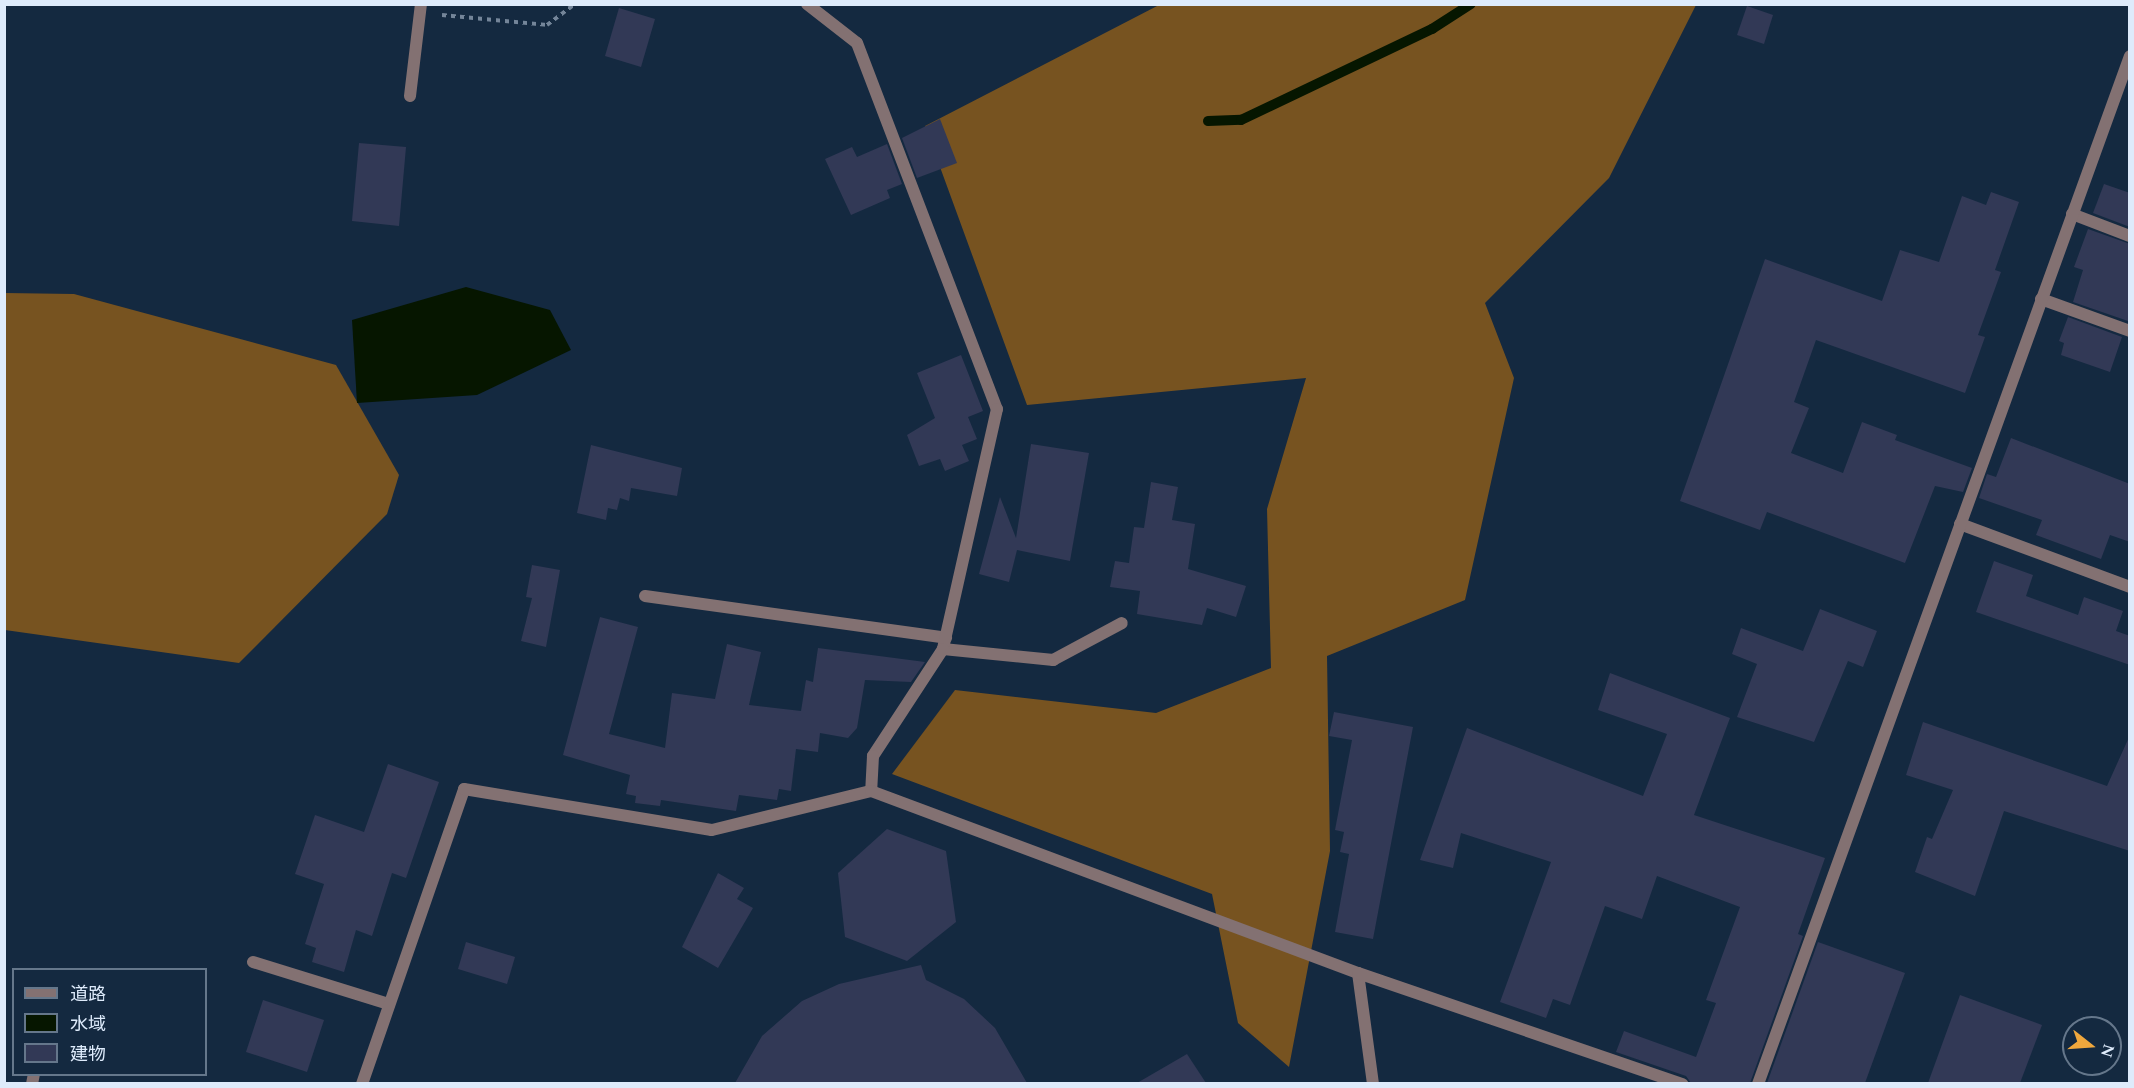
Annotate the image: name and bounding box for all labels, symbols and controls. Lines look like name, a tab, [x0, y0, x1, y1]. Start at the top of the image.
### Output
legend	[12, 968, 207, 1076]
text: 道路	[70, 981, 106, 1008]
text: 水域	[70, 1011, 106, 1038]
north arrow	[2062, 1016, 2122, 1076]
text: 建物	[70, 1041, 106, 1068]
text: N	[2094, 1041, 2121, 1060]

